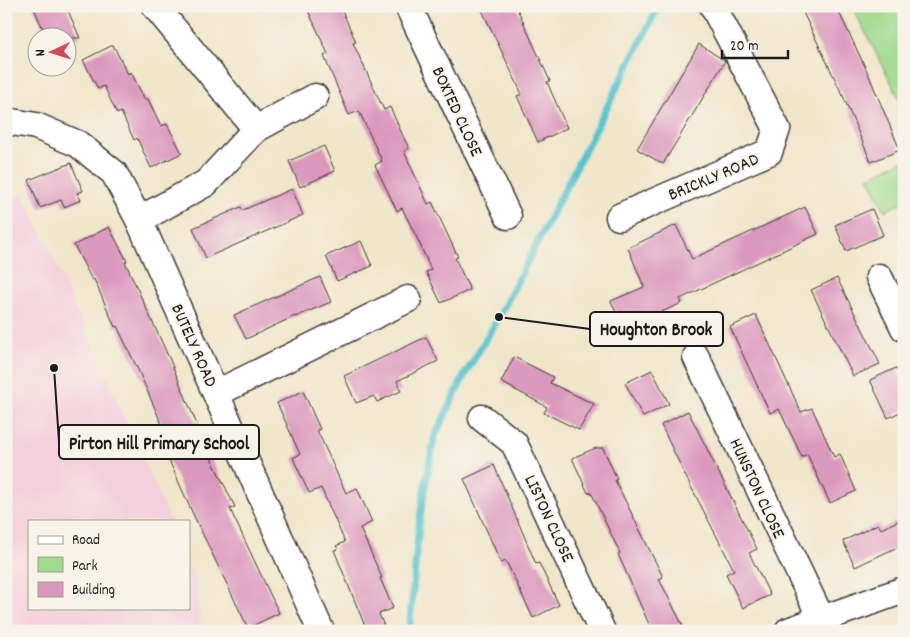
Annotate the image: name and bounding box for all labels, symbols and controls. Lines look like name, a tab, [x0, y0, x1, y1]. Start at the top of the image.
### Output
north arrow	[28, 28, 78, 78]
scale bar	[722, 28, 789, 60]
text: 20 m	[730, 36, 758, 58]
text: N	[31, 49, 51, 57]
street label: BOXTED CLOSE	[424, 63, 487, 161]
street label: BRICKLY ROAD	[665, 148, 763, 209]
street label: BUTELY ROAD	[163, 300, 222, 392]
callout: Houghton Brook	[590, 312, 723, 346]
text: Houghton Brook	[600, 318, 713, 345]
callout: Pirton Hill Primary School	[59, 425, 259, 459]
text: Pirton Hill Primary School	[69, 432, 250, 459]
street label: HUNSTON CLOSE	[722, 435, 790, 543]
street label: LISTON CLOSE	[517, 471, 579, 567]
legend	[28, 520, 190, 610]
text: Road	[72, 530, 100, 552]
text: Park	[72, 556, 98, 578]
text: Building	[72, 580, 115, 602]

